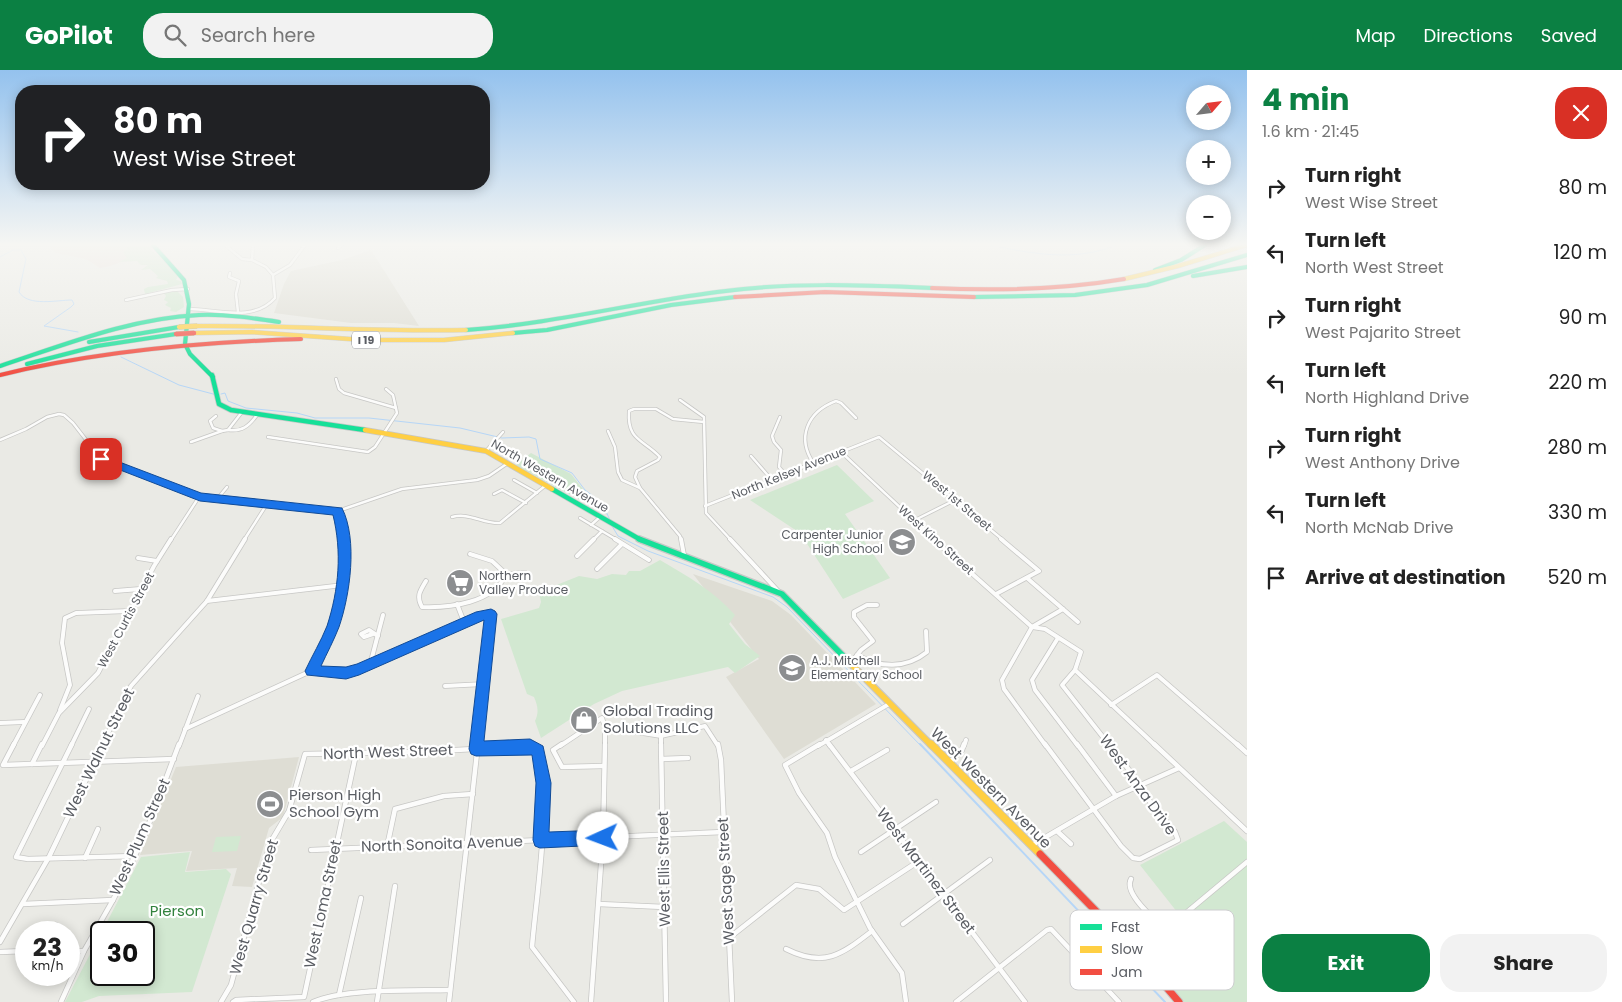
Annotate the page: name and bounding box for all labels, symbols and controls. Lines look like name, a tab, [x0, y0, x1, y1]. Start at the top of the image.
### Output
search box	[143, 13, 493, 58]
text: GoPilot	[25, 19, 113, 52]
icon: search	[161, 21, 189, 49]
text: Search here	[201, 22, 315, 49]
text: Map	[1356, 23, 1395, 48]
text: Directions	[1423, 23, 1513, 48]
text: Saved	[1541, 23, 1597, 48]
text: 4 min	[1262, 78, 1350, 121]
north arrow	[1186, 85, 1231, 130]
map controls	[1186, 85, 1231, 240]
button: close	[1555, 87, 1607, 139]
text: 80 m	[113, 96, 203, 145]
icon: right	[30, 105, 95, 170]
text: 1.6 km · 21:45	[1262, 120, 1359, 143]
button: +	[1186, 140, 1231, 185]
text: West Wise Street	[113, 143, 296, 174]
text: Turn right	[1305, 162, 1401, 189]
icon: right	[1262, 174, 1290, 202]
text: 80 m	[1558, 174, 1607, 201]
text: West Wise Street	[1305, 191, 1438, 214]
button: −	[1186, 195, 1231, 240]
text: Turn left	[1305, 227, 1386, 254]
icon: left	[1262, 239, 1290, 267]
text: 120 m	[1553, 239, 1607, 266]
text: North West Street	[1305, 256, 1444, 279]
text: Turn right	[1305, 292, 1401, 319]
icon: right	[1262, 304, 1290, 332]
text: 90 m	[1558, 304, 1607, 331]
text: West Pajarito Street	[1305, 321, 1461, 344]
road number: I 19	[352, 332, 380, 348]
text: Turn left	[1305, 357, 1386, 384]
icon: left	[1262, 369, 1290, 397]
text: 220 m	[1549, 369, 1607, 396]
text: North Highland Drive	[1305, 386, 1469, 409]
text: Turn right	[1305, 422, 1401, 449]
icon: right	[1262, 434, 1290, 462]
text: 280 m	[1548, 434, 1607, 461]
street label: North Western Avenue	[488, 435, 612, 516]
pin	[80, 438, 122, 480]
street label: North Kelsey Avenue	[729, 442, 849, 503]
icon: arrive	[87, 445, 115, 473]
text: West Anthony Drive	[1305, 451, 1460, 474]
street label: West 1st Street	[919, 467, 996, 535]
text: Turn left	[1305, 487, 1386, 514]
icon: left	[1262, 499, 1290, 527]
text: 330 m	[1548, 499, 1607, 526]
street label: West Kino Street	[895, 501, 978, 578]
text: North McNab Drive	[1305, 516, 1454, 539]
place label: Carpenter Junior High School	[782, 526, 884, 557]
school or university icon: Carpenter Junior High School	[887, 527, 917, 557]
icon: arrive	[1262, 564, 1290, 592]
text: Arrive at destination	[1305, 564, 1506, 591]
text: 520 m	[1548, 564, 1607, 591]
place label: Northern Valley Produce	[479, 567, 568, 598]
supermarket icon: Northern Valley Produce	[445, 568, 475, 598]
street label: West Curtis Street	[93, 569, 158, 671]
place label: A.J. Mitchell Elementary School	[811, 652, 922, 683]
school or university icon: A.J. Mitchell Elementary School	[777, 653, 807, 683]
street label: West Walnut Street	[58, 684, 139, 821]
place label: Global Trading Solutions LLC	[603, 700, 713, 738]
shop icon: Global Trading Solutions LLC	[569, 705, 599, 735]
street label: West Western Avenue	[926, 722, 1057, 853]
street label: West Anza Drive	[1095, 730, 1182, 839]
street label: North West Street	[323, 739, 453, 764]
street label: West Plum Street	[104, 775, 175, 899]
place label: Pierson High School Gym	[289, 784, 381, 822]
sports icon: Pierson High School Gym	[255, 789, 285, 819]
street label: West Martinez Street	[872, 803, 981, 938]
position arrow	[576, 811, 628, 863]
street label: West Ellis Street	[652, 811, 675, 927]
street label: West Sage Street	[712, 817, 739, 945]
street label: North Sonoita Avenue	[361, 830, 523, 857]
street label: West Quarry Street	[224, 837, 283, 977]
street label: West Loma Street	[299, 838, 346, 970]
park label: Pierson	[150, 900, 204, 921]
legend	[1070, 910, 1234, 990]
text: Fast	[1111, 917, 1140, 937]
speed limit sign: 30	[90, 921, 155, 986]
text: 23	[33, 930, 62, 965]
button: Exit	[1262, 934, 1430, 992]
button: Share	[1440, 934, 1607, 992]
text: Slow	[1111, 939, 1144, 959]
text: km/h	[32, 957, 63, 974]
text: Jam	[1111, 962, 1142, 982]

